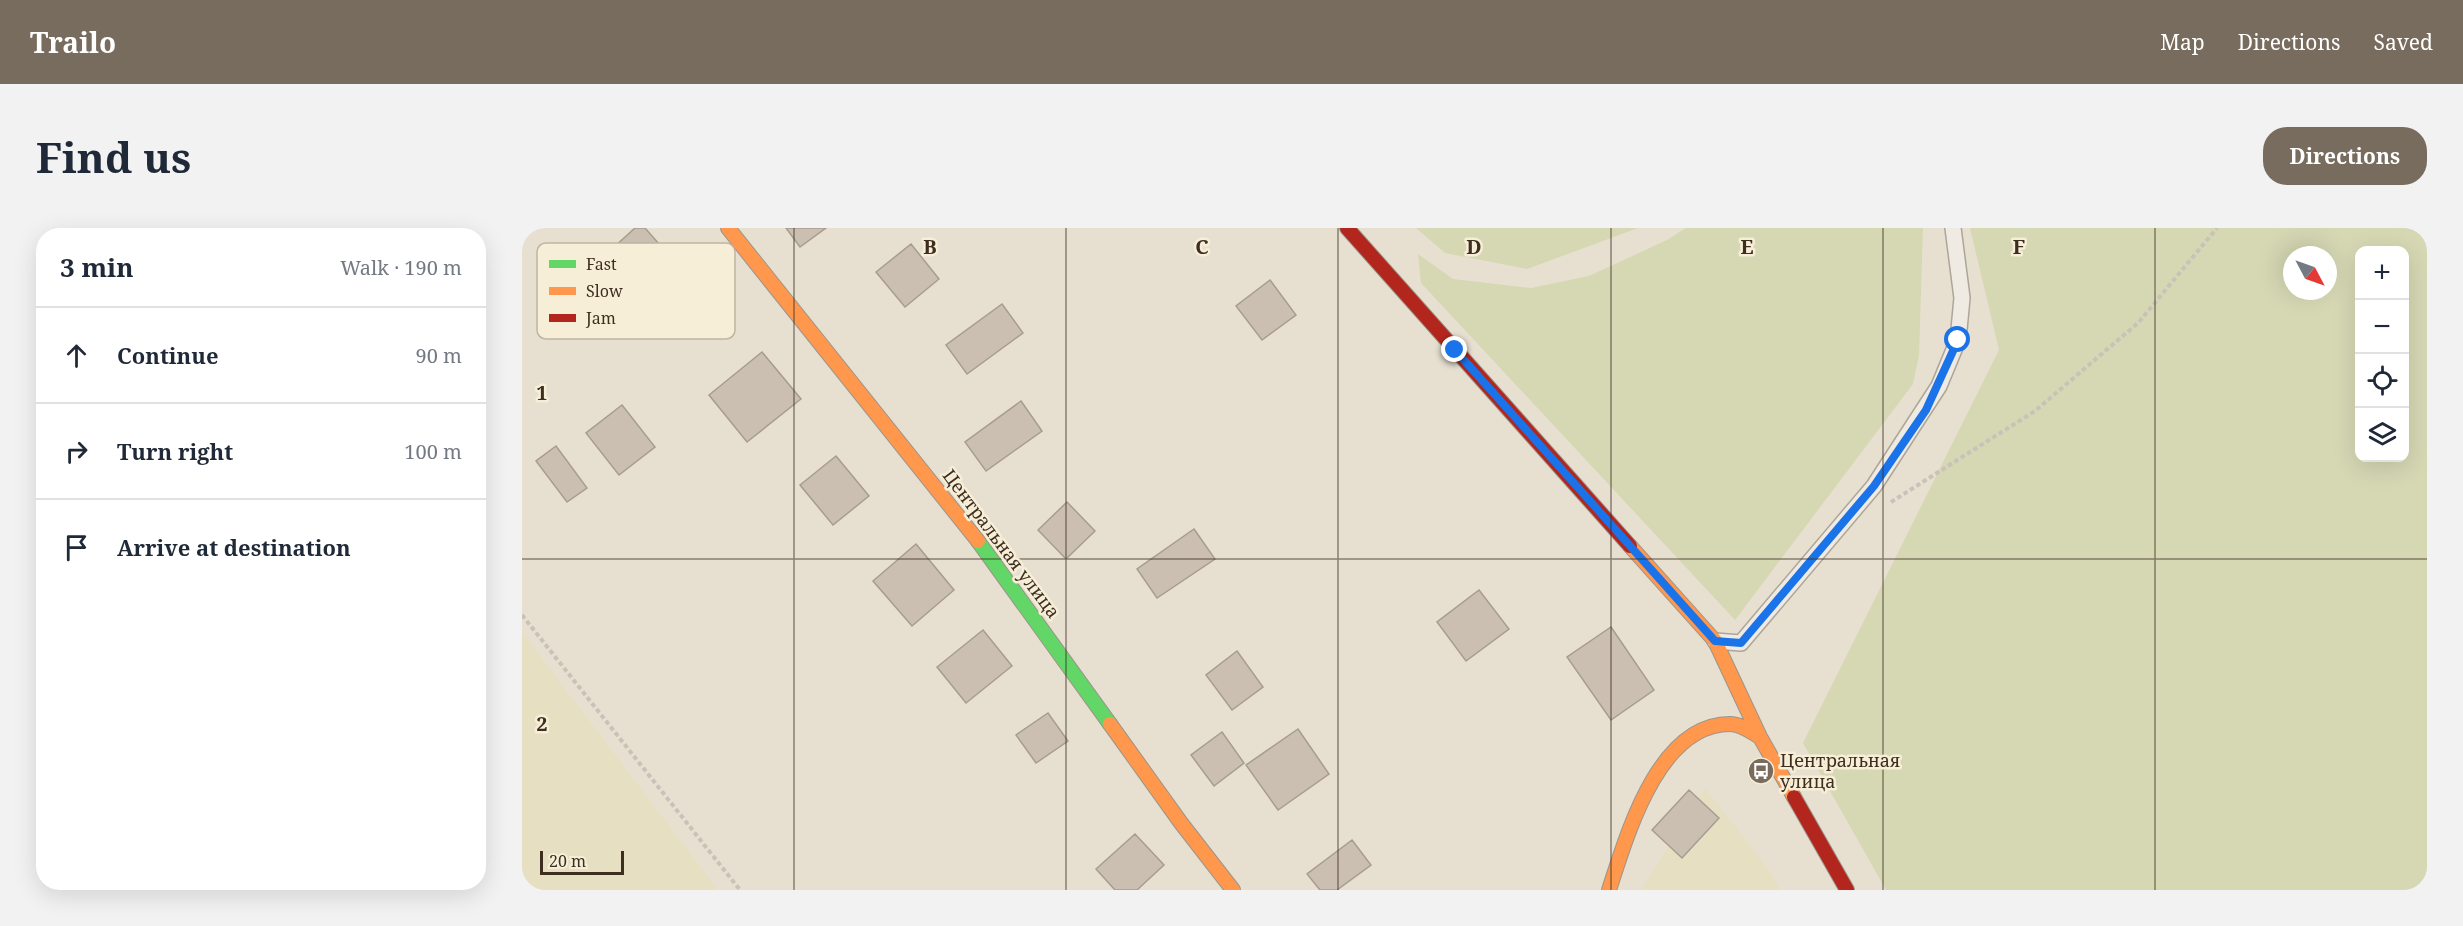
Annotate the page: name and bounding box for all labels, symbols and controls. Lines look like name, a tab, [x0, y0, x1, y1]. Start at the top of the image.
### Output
text: Trailo	[30, 23, 116, 61]
text: Map	[2160, 28, 2205, 56]
text: Directions	[2238, 28, 2340, 56]
text: Saved	[2373, 28, 2433, 56]
button: Directions	[2263, 127, 2427, 185]
text: Find us	[36, 128, 191, 185]
text: B	[923, 233, 937, 260]
text: C	[1195, 233, 1209, 260]
text: D	[1466, 233, 1482, 260]
text: E	[1740, 233, 1754, 260]
text: F	[2013, 233, 2025, 260]
legend	[537, 243, 735, 339]
north arrow	[2283, 246, 2337, 300]
map controls	[2355, 246, 2409, 462]
button: +	[2355, 246, 2409, 300]
text: 3 min	[60, 249, 134, 285]
text: Fast	[586, 253, 617, 275]
text: Walk · 190 m	[340, 254, 462, 281]
text: Slow	[586, 280, 623, 302]
button: −	[2355, 300, 2409, 354]
text: Jam	[585, 307, 616, 329]
route start	[1944, 326, 1970, 352]
route end	[1441, 336, 1467, 362]
icon: ahead	[60, 339, 93, 372]
text: Continue	[117, 340, 219, 370]
text: 90 m	[416, 342, 462, 369]
button: locate	[2355, 354, 2409, 408]
text: 1	[536, 379, 548, 406]
button: layers	[2355, 408, 2409, 462]
icon: right	[60, 435, 93, 468]
text: Turn right	[117, 436, 233, 466]
text: 100 m	[404, 438, 462, 465]
street label: Центральная улица	[938, 464, 1066, 623]
icon: arrive	[60, 531, 93, 564]
text: Arrive at destination	[117, 532, 351, 562]
text: 2	[536, 710, 548, 737]
place label: Центральная улица	[1780, 748, 1900, 793]
bus stop icon: Центральная улица	[1746, 756, 1776, 786]
scale bar	[540, 848, 624, 876]
text: 20 m	[549, 850, 586, 872]

